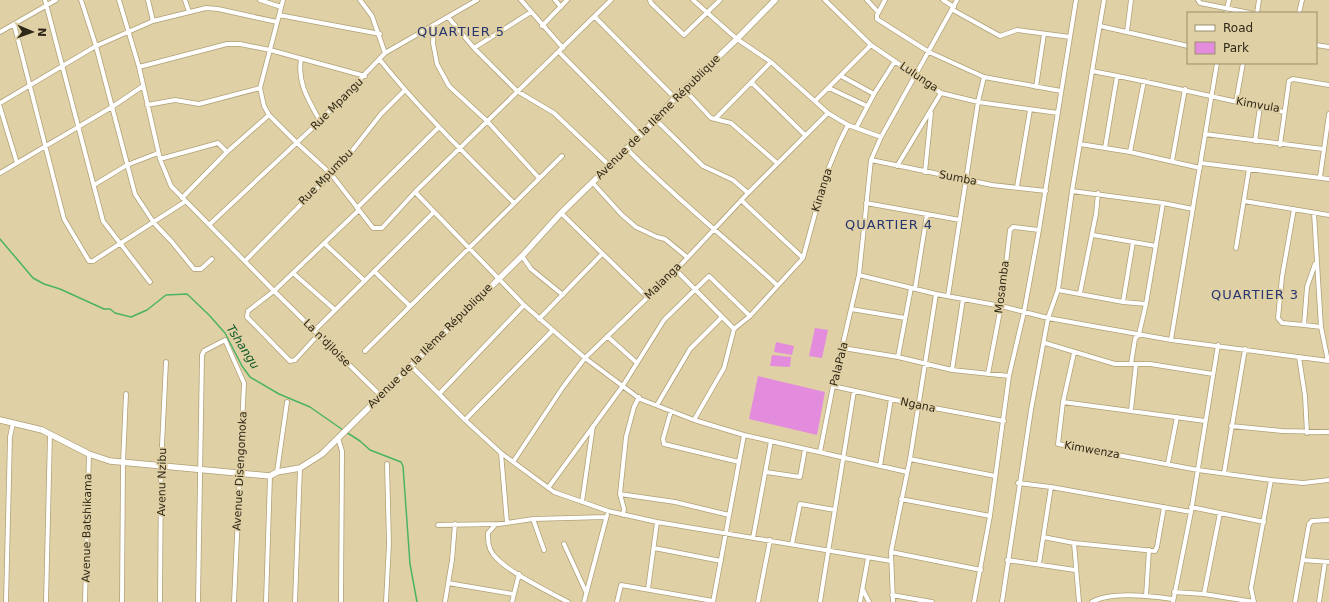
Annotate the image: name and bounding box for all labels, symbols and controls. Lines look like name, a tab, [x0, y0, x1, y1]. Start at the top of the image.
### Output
north arrow	[12, 12, 52, 52]
legend	[1187, 12, 1317, 64]
text: Road	[1223, 21, 1253, 35]
district label: QUARTIER 5	[417, 24, 505, 39]
text: N	[35, 27, 48, 37]
text: Park	[1223, 41, 1249, 55]
street label: Avenue de la IIème République	[593, 52, 723, 182]
street label: Lulunga	[897, 59, 941, 95]
street label: Rue Mpangu	[308, 75, 366, 133]
street label: Kimvula	[1235, 95, 1281, 115]
street label: Rue Mpumbu	[296, 146, 356, 208]
street label: Kinanga	[809, 167, 835, 213]
street label: Sumba	[938, 168, 978, 188]
district label: QUARTIER 4	[845, 217, 933, 232]
street label: Malanga	[642, 260, 684, 302]
street label: Mosamba	[992, 260, 1012, 314]
street label: Avenue de la IIème République	[365, 281, 495, 411]
district label: QUARTIER 3	[1211, 287, 1299, 302]
street label: La n'djloise	[301, 317, 354, 370]
water label: Tshangu	[224, 322, 263, 372]
street label: PalaPala	[827, 340, 851, 388]
street label: Ngana	[899, 395, 937, 415]
street label: Avenue Disengomoka	[230, 411, 250, 531]
street label: Kimwenza	[1063, 439, 1121, 461]
street label: Avenu Nzibu	[155, 448, 169, 516]
street label: Avenue Batshikama	[80, 473, 94, 583]

